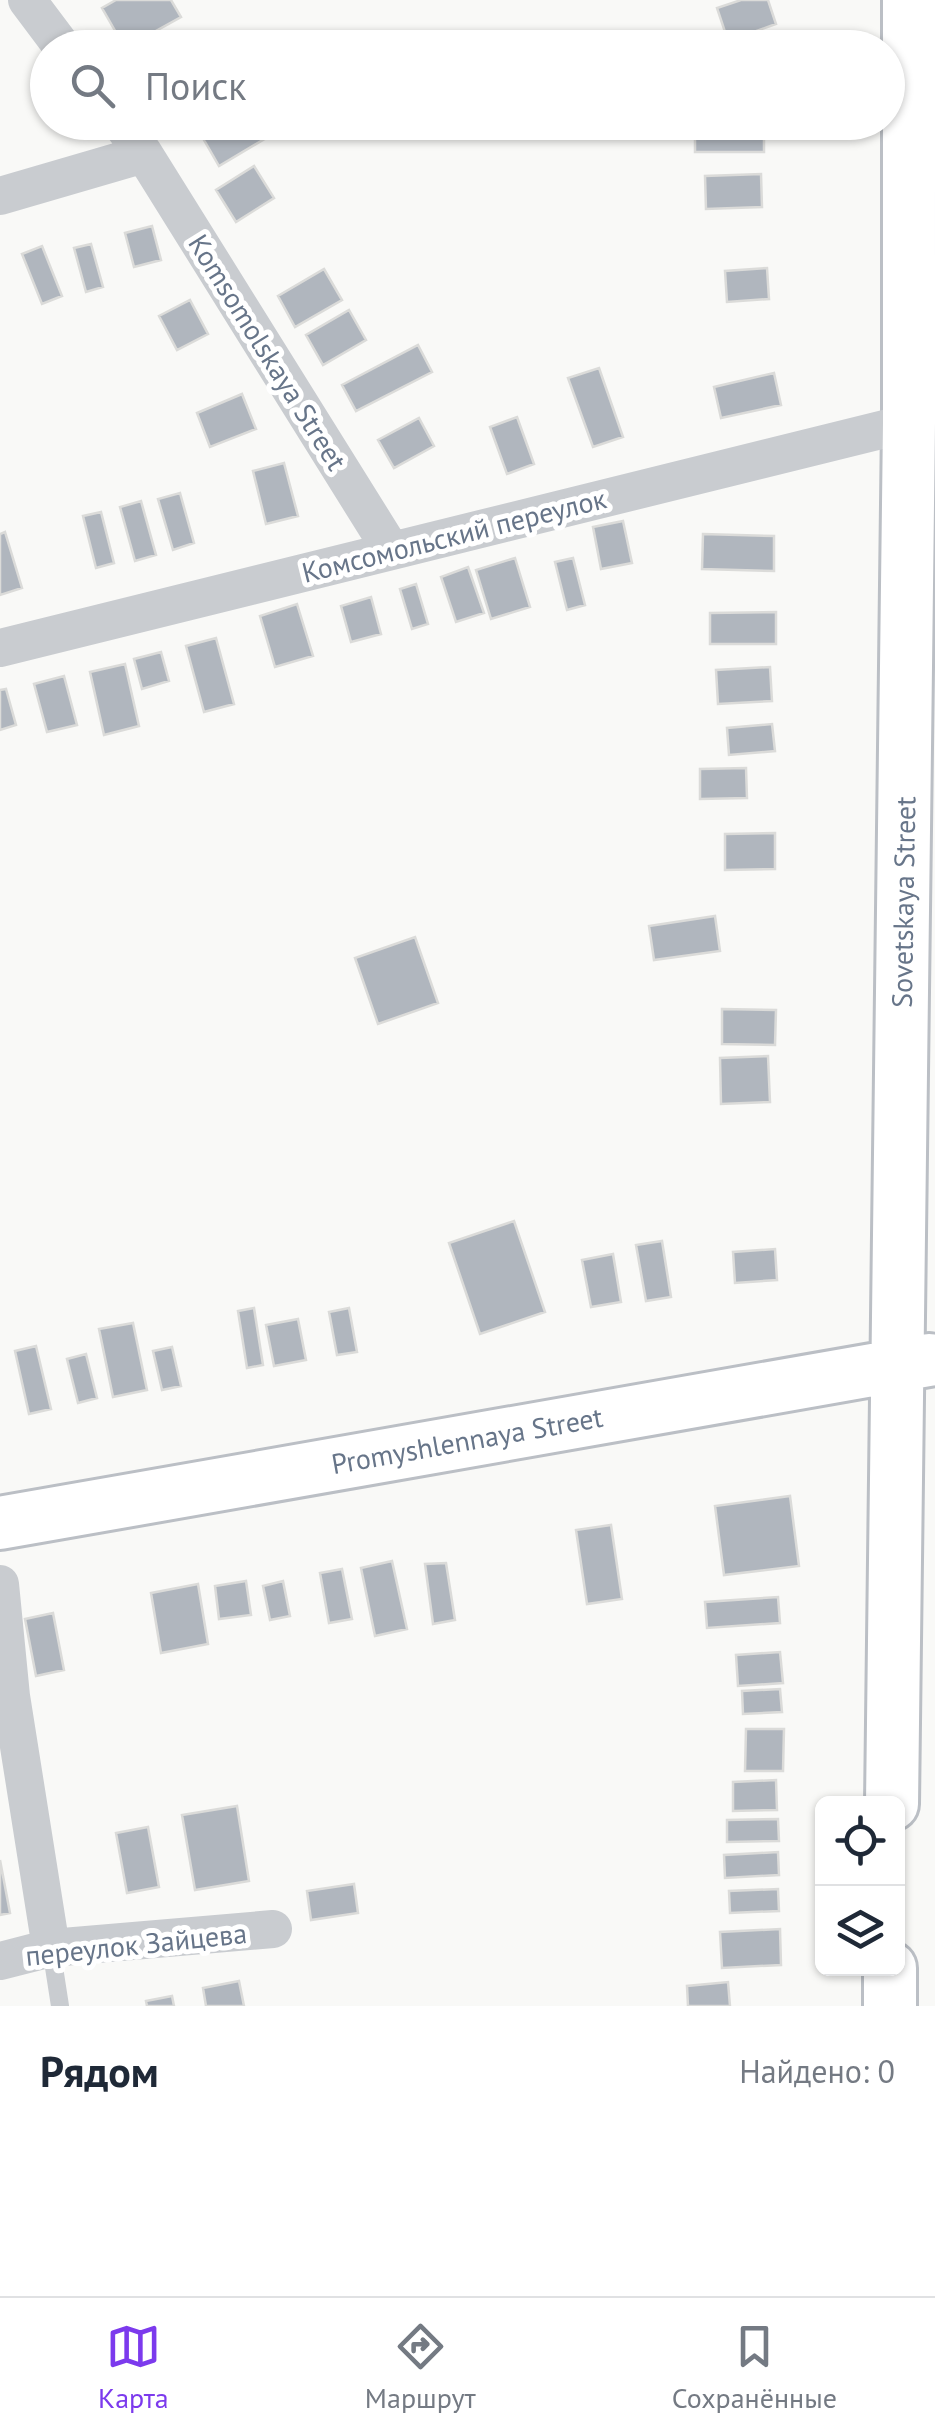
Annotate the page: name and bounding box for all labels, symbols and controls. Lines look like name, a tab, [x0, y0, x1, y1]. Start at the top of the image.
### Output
search box	[30, 30, 905, 140]
icon: search	[65, 58, 120, 113]
text: Поиск	[145, 61, 246, 110]
street label: Komsomolskaya Street	[180, 227, 356, 477]
street label: Комсомольский переулок	[298, 479, 611, 591]
street label: Sovetskaya Street	[883, 795, 923, 1008]
street label: Promyshlennaya Street	[328, 1398, 606, 1482]
map controls	[815, 1796, 905, 1976]
button: locate	[815, 1796, 905, 1886]
button: layers	[815, 1886, 905, 1976]
street label: переулок Зайцева	[23, 1914, 249, 1974]
text: Рядом	[40, 2044, 159, 2099]
text: Найдено: 0	[739, 2050, 895, 2092]
tab: Карта	[98, 2319, 169, 2416]
tab: Маршрут	[365, 2319, 476, 2416]
tab: Сохранённые	[672, 2319, 837, 2416]

